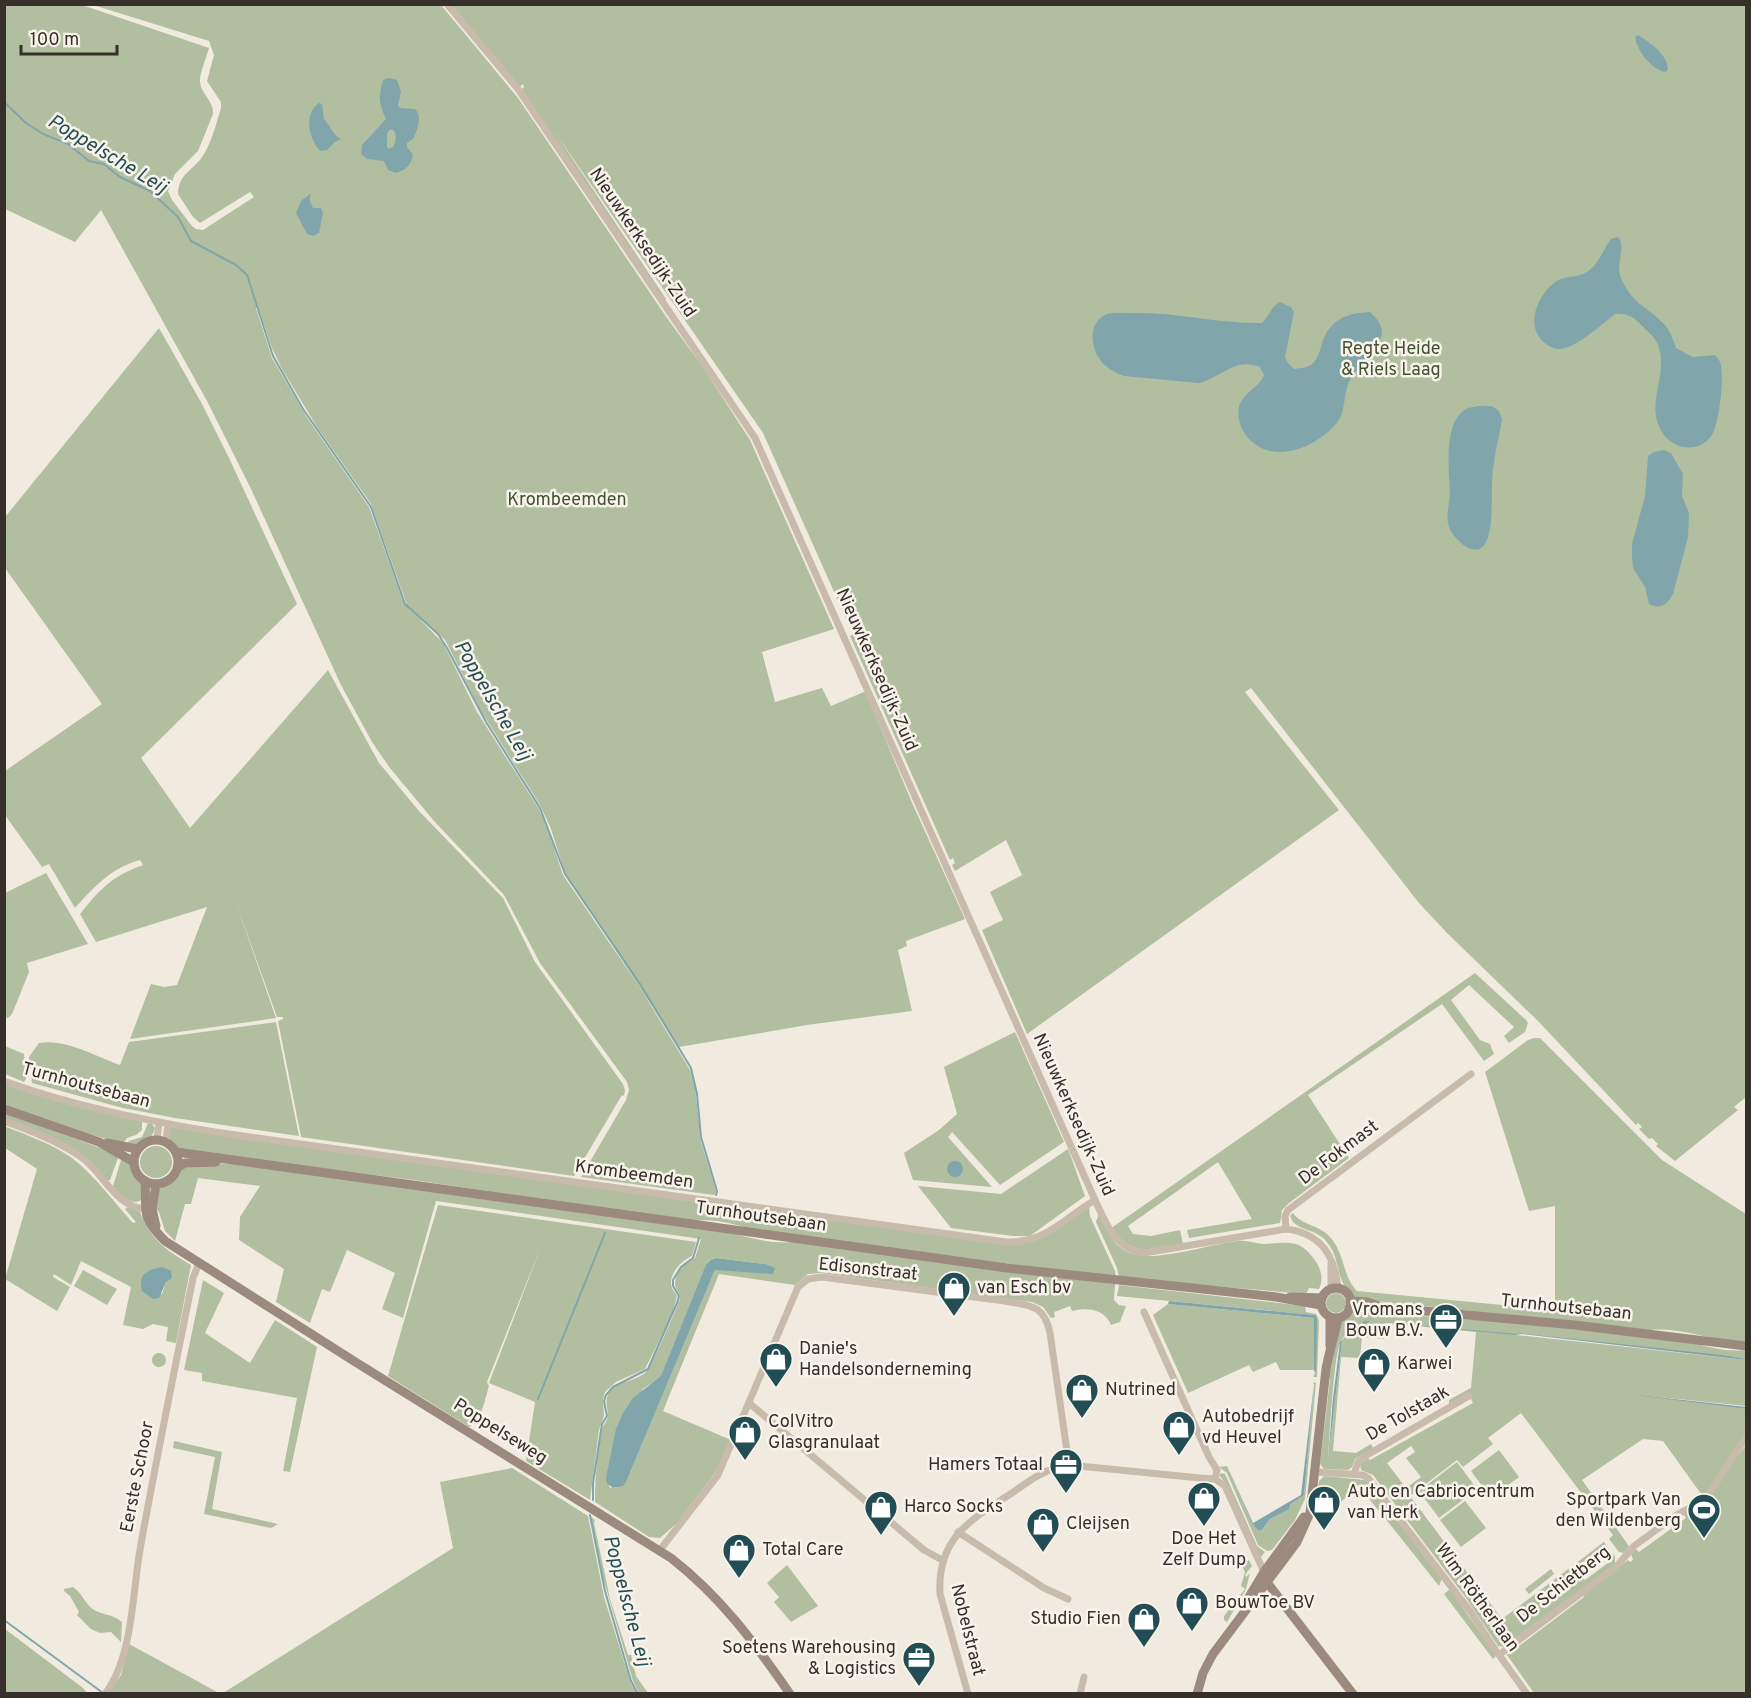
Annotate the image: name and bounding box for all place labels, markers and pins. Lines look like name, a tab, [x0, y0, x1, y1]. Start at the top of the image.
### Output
shop icon: van Esch bv	[936, 1270, 972, 1317]
place label: van Esch bv	[977, 1277, 1071, 1300]
place label: Vromans Bouw B.V.	[1346, 1299, 1423, 1343]
office icon: Vromans Bouw B.V.	[1428, 1302, 1464, 1349]
place label: Danie's Handelsonderneming	[799, 1338, 972, 1382]
shop icon: Danie's Handelsonderneming	[758, 1341, 794, 1388]
shop icon: Karwei	[1356, 1346, 1392, 1393]
place label: Karwei	[1397, 1353, 1452, 1376]
shop icon: Nutrined	[1064, 1372, 1100, 1419]
place label: Nutrined	[1105, 1379, 1176, 1402]
place label: Autobedrijf vd Heuvel	[1202, 1406, 1294, 1450]
shop icon: Autobedrijf vd Heuvel	[1161, 1409, 1197, 1456]
place label: ColVitro Glasgranulaat	[768, 1411, 880, 1455]
shop icon: ColVitro Glasgranulaat	[727, 1414, 763, 1461]
office icon: Hamers Totaal	[1048, 1447, 1084, 1494]
place label: Hamers Totaal	[928, 1454, 1043, 1477]
shop icon: Doe Het Zelf Dump	[1186, 1480, 1222, 1527]
place label: Auto en Cabriocentrum van Herk	[1347, 1481, 1535, 1525]
shop icon: Auto en Cabriocentrum van Herk	[1306, 1484, 1342, 1531]
shop icon: Harco Socks	[863, 1489, 899, 1536]
place label: Sportpark Van den Wildenberg	[1556, 1489, 1681, 1533]
sports icon: Sportpark Van den Wildenberg	[1686, 1492, 1722, 1539]
place label: Harco Socks	[904, 1496, 1003, 1519]
shop icon: Cleijsen	[1025, 1506, 1061, 1553]
place label: Cleijsen	[1066, 1513, 1130, 1536]
place label: Doe Het Zelf Dump	[1162, 1528, 1246, 1572]
shop icon: Total Care	[721, 1532, 757, 1579]
place label: Total Care	[762, 1539, 843, 1562]
shop icon: BouwToe BV	[1174, 1585, 1210, 1632]
place label: BouwToe BV	[1215, 1592, 1315, 1615]
shop icon: Studio Fien	[1126, 1601, 1162, 1648]
place label: Studio Fien	[1030, 1608, 1121, 1631]
place label: Soetens Warehousing & Logistics	[722, 1637, 896, 1681]
office icon: Soetens Warehousing & Logistics	[901, 1640, 937, 1687]

